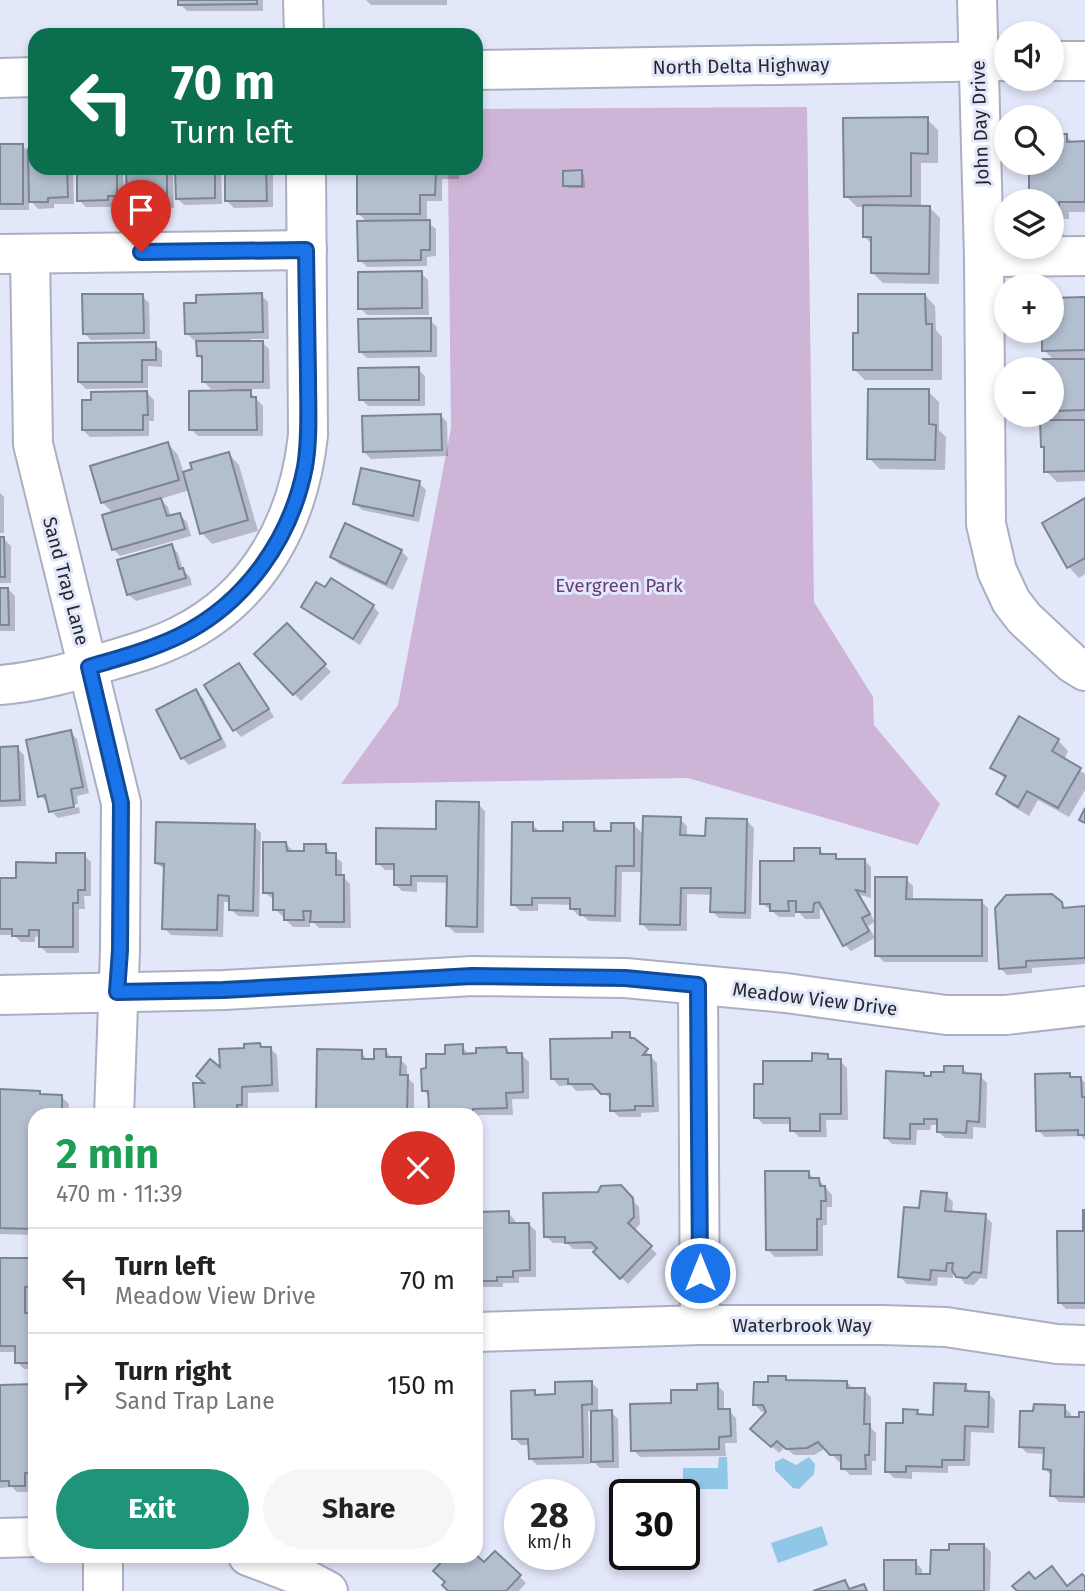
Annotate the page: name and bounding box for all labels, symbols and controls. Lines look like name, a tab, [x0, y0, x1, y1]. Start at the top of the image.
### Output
map controls	[994, 21, 1064, 427]
button: sound	[994, 21, 1064, 91]
text: 70 m	[171, 53, 275, 112]
street label: North Delta Highway	[652, 53, 830, 79]
icon: left	[56, 56, 147, 147]
street label: John Day Drive	[966, 60, 994, 186]
button: search	[994, 105, 1064, 175]
text: Turn left	[171, 113, 293, 151]
pin	[111, 180, 171, 252]
button: layers	[994, 189, 1064, 259]
icon: arrive	[122, 191, 160, 229]
button: +	[994, 273, 1064, 343]
button: −	[994, 357, 1064, 427]
street label: Sand Trap Lane	[38, 514, 94, 648]
park label: Evergreen Park	[555, 574, 683, 597]
street label: Meadow View Drive	[731, 977, 899, 1021]
text: 2 min	[56, 1129, 159, 1179]
button: close	[381, 1131, 455, 1205]
text: 470 m · 11:39	[56, 1180, 183, 1208]
position arrow	[663, 1236, 737, 1310]
text: Turn left	[115, 1251, 216, 1282]
icon: left	[56, 1262, 94, 1300]
text: 70 m	[400, 1265, 455, 1296]
text: Meadow View Drive	[115, 1282, 316, 1310]
street label: Waterbrook Way	[732, 1314, 872, 1337]
text: Turn right	[115, 1356, 232, 1387]
icon: right	[56, 1367, 94, 1405]
text: 150 m	[387, 1370, 455, 1401]
text: Sand Trap Lane	[115, 1387, 275, 1415]
button: Exit	[56, 1469, 249, 1549]
button: Share	[263, 1469, 455, 1549]
speed limit sign: 30	[609, 1479, 700, 1570]
text: 28	[530, 1494, 569, 1536]
text: km/h	[527, 1531, 572, 1553]

